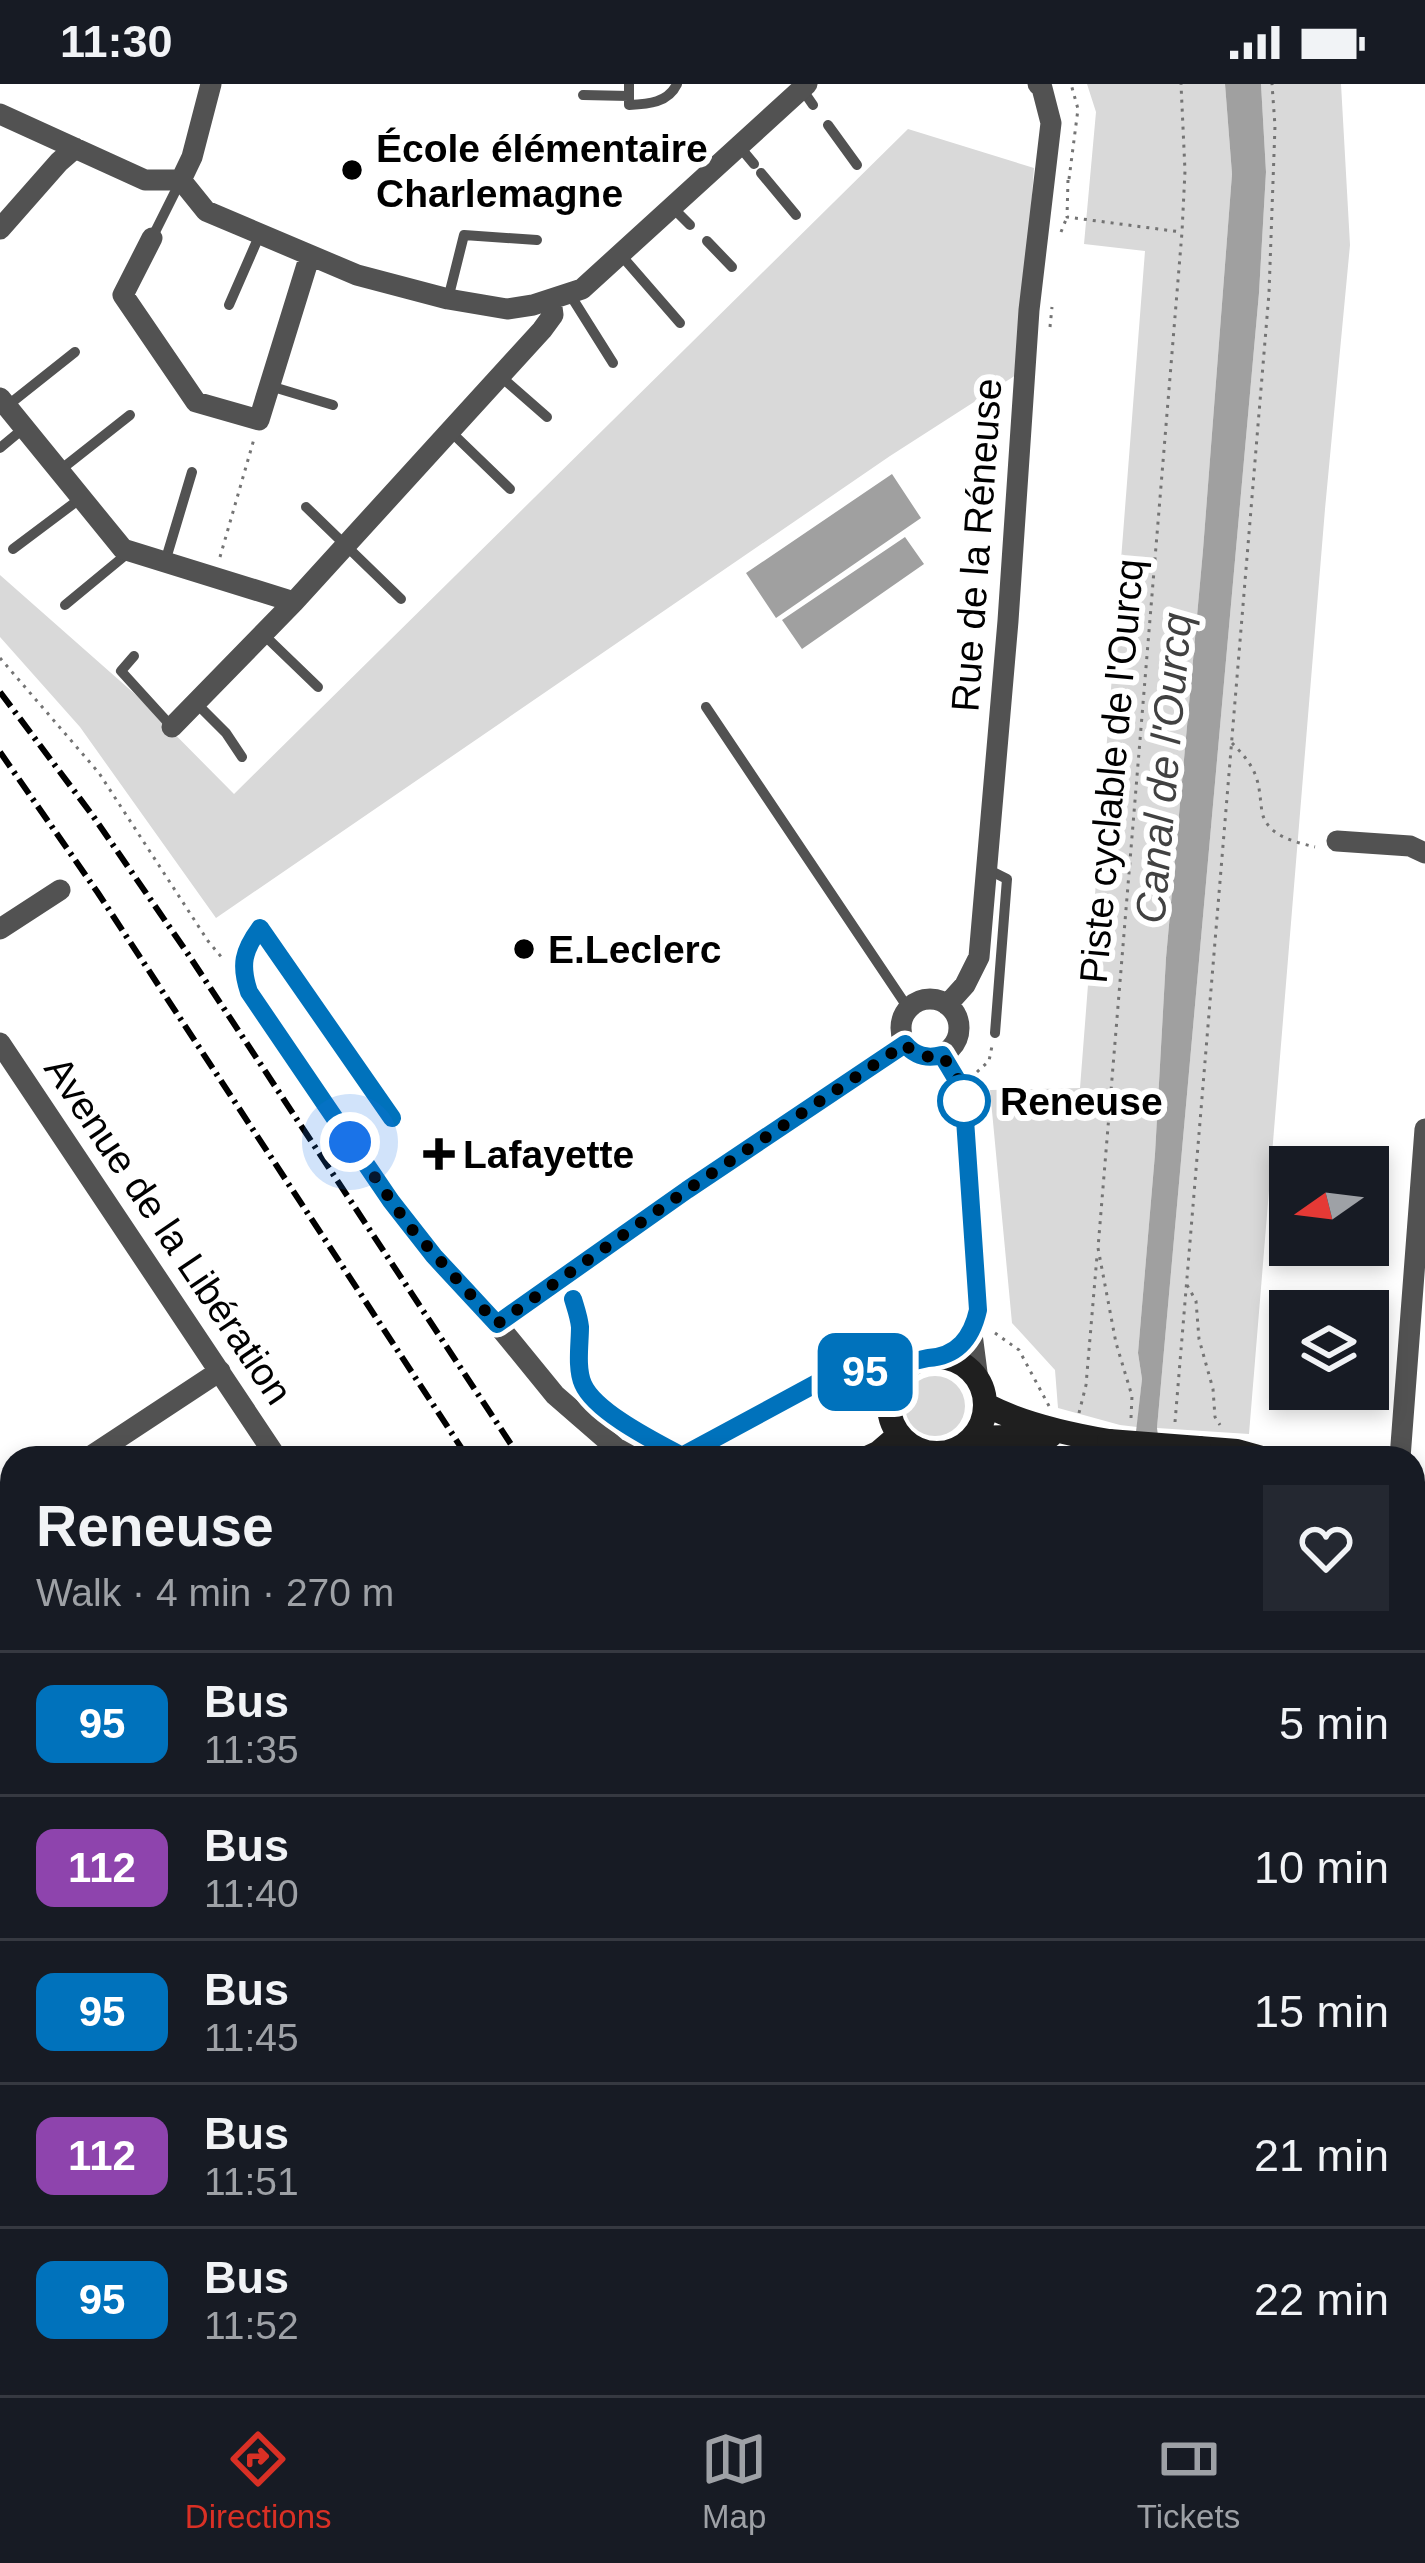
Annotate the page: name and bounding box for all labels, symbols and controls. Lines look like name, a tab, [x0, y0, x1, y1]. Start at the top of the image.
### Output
text: 11:30	[60, 16, 173, 67]
place label: École élémentaire Charlemagne	[376, 127, 708, 215]
marker: École élémentaire Charlemagne	[339, 157, 365, 183]
street label: Rue de la Réneuse	[943, 377, 1010, 713]
street label: Piste cyclable de l'Ourcq	[1072, 557, 1151, 985]
water label: Canal de l'Ourcq	[1127, 610, 1201, 925]
place label: E.Leclerc	[548, 928, 721, 971]
marker: E.Leclerc	[511, 936, 537, 962]
street label: Avenue de la Libération	[36, 1049, 301, 1412]
marker: Reneuse	[939, 1076, 989, 1126]
place label: Reneuse	[1000, 1080, 1163, 1123]
your location	[320, 1112, 380, 1172]
place label: Lafayette	[463, 1133, 634, 1176]
marker: Lafayette	[426, 1141, 452, 1167]
north arrow	[1269, 1146, 1389, 1266]
map controls	[1269, 1146, 1389, 1410]
button: layers	[1269, 1290, 1389, 1410]
line badge: 95	[811, 1333, 919, 1411]
text: 95	[842, 1348, 888, 1395]
button: heart	[1263, 1485, 1389, 1611]
text: Reneuse	[36, 1494, 274, 1558]
text: Walk · 4 min · 270 m	[36, 1571, 394, 1614]
text: Bus	[204, 1676, 289, 1727]
text: 5 min	[1279, 1698, 1389, 1749]
text: 95	[79, 1700, 125, 1747]
text: 11:35	[204, 1728, 299, 1771]
text: Bus	[204, 1820, 289, 1871]
text: 10 min	[1254, 1842, 1389, 1893]
text: 112	[68, 1844, 136, 1891]
text: 11:40	[204, 1872, 299, 1915]
text: Bus	[204, 1964, 289, 2015]
text: 15 min	[1254, 1986, 1389, 2037]
text: 95	[79, 1988, 125, 2035]
text: 11:45	[204, 2016, 299, 2059]
text: Bus	[204, 2108, 289, 2159]
text: 21 min	[1254, 2130, 1389, 2181]
text: 112	[68, 2132, 136, 2179]
text: 11:51	[204, 2160, 299, 2203]
text: Bus	[204, 2252, 289, 2303]
text: 22 min	[1254, 2274, 1389, 2325]
text: 95	[79, 2276, 125, 2323]
text: 11:52	[204, 2304, 299, 2347]
tab: Directions	[185, 2426, 332, 2536]
tab: Map	[701, 2426, 767, 2536]
tab: Tickets	[1137, 2426, 1240, 2536]

